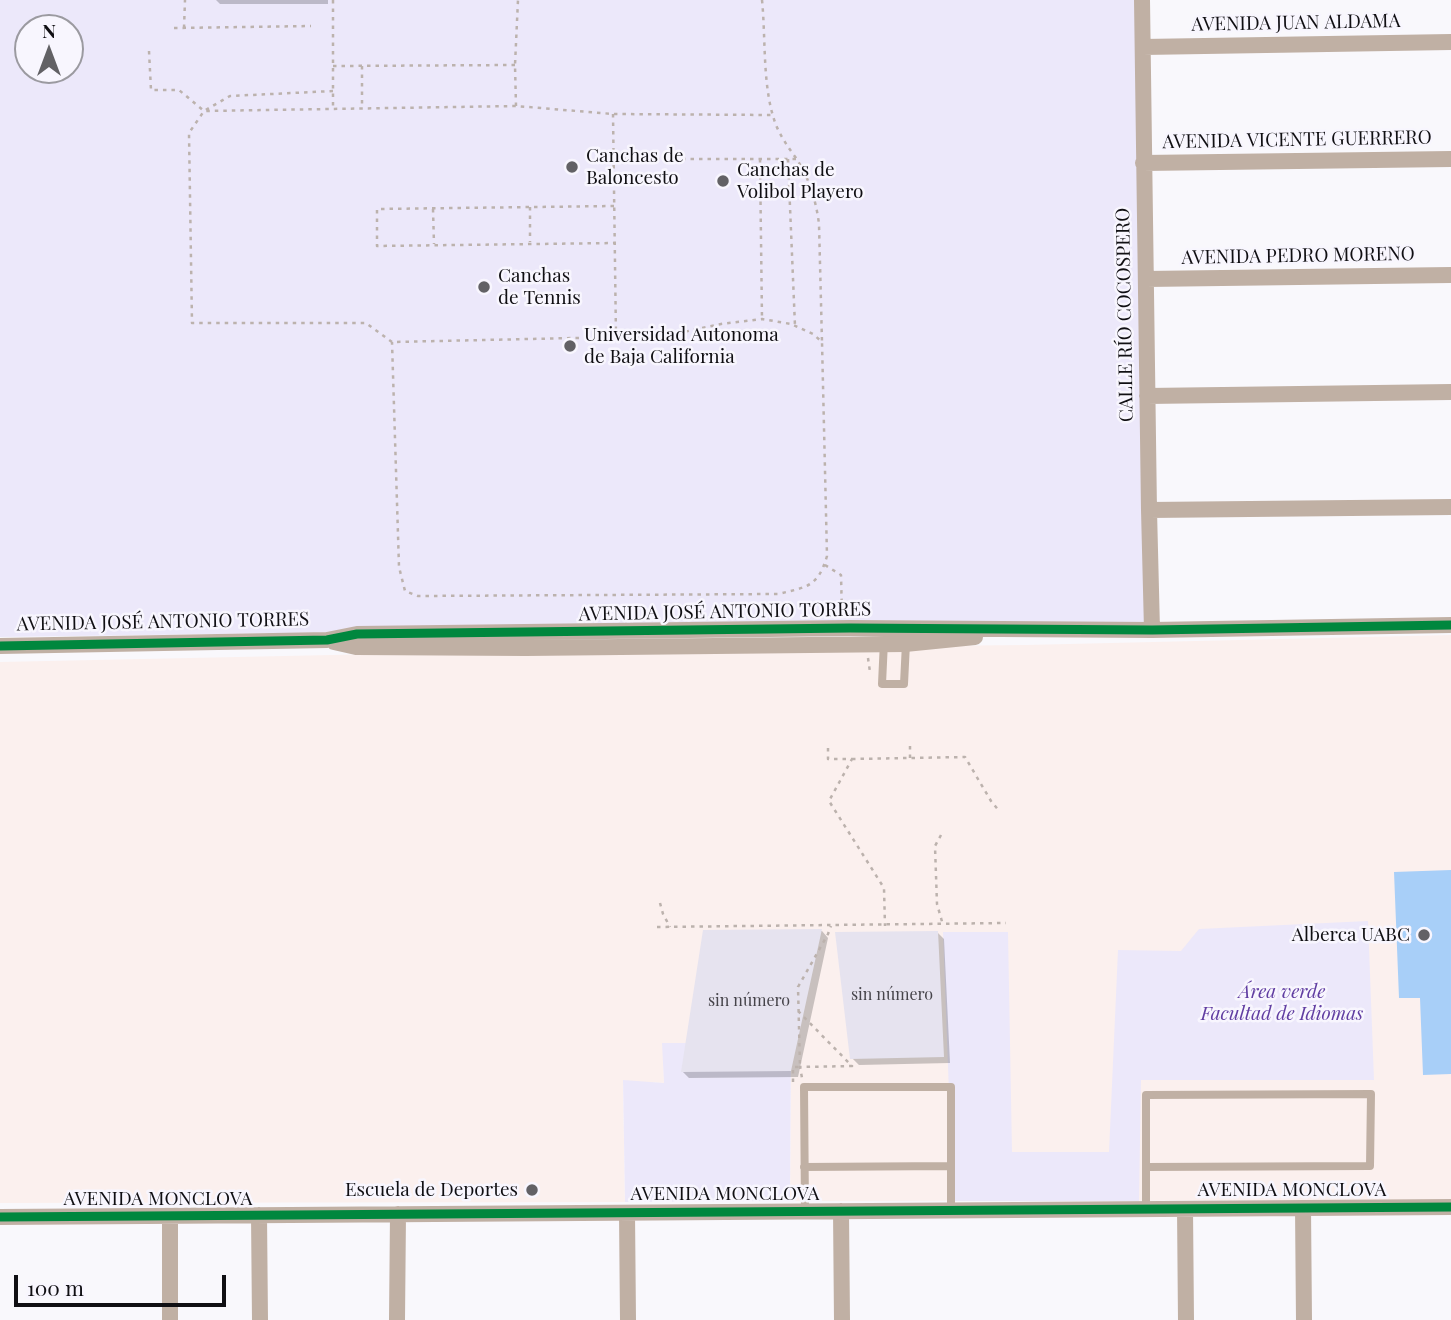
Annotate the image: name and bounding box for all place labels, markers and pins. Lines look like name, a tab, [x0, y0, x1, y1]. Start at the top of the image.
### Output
place label: Canchas de Baloncesto	[586, 145, 684, 189]
marker: Canchas de Baloncesto	[564, 159, 580, 175]
place label: Canchas de Volibol Playero	[737, 159, 863, 203]
marker: Canchas de Volibol Playero	[715, 173, 731, 189]
place label: Canchas de Tennis	[498, 265, 581, 309]
marker: Canchas de Tennis	[476, 279, 492, 295]
place label: Universidad Autonoma de Baja California	[584, 324, 779, 368]
marker: Universidad Autonoma de Baja California	[562, 338, 578, 354]
place label: Alberca UABC	[1292, 924, 1410, 946]
marker: Alberca UABC	[1416, 927, 1432, 943]
place label: Escuela de Deportes	[345, 1179, 518, 1201]
marker: Escuela de Deportes	[524, 1182, 540, 1198]

